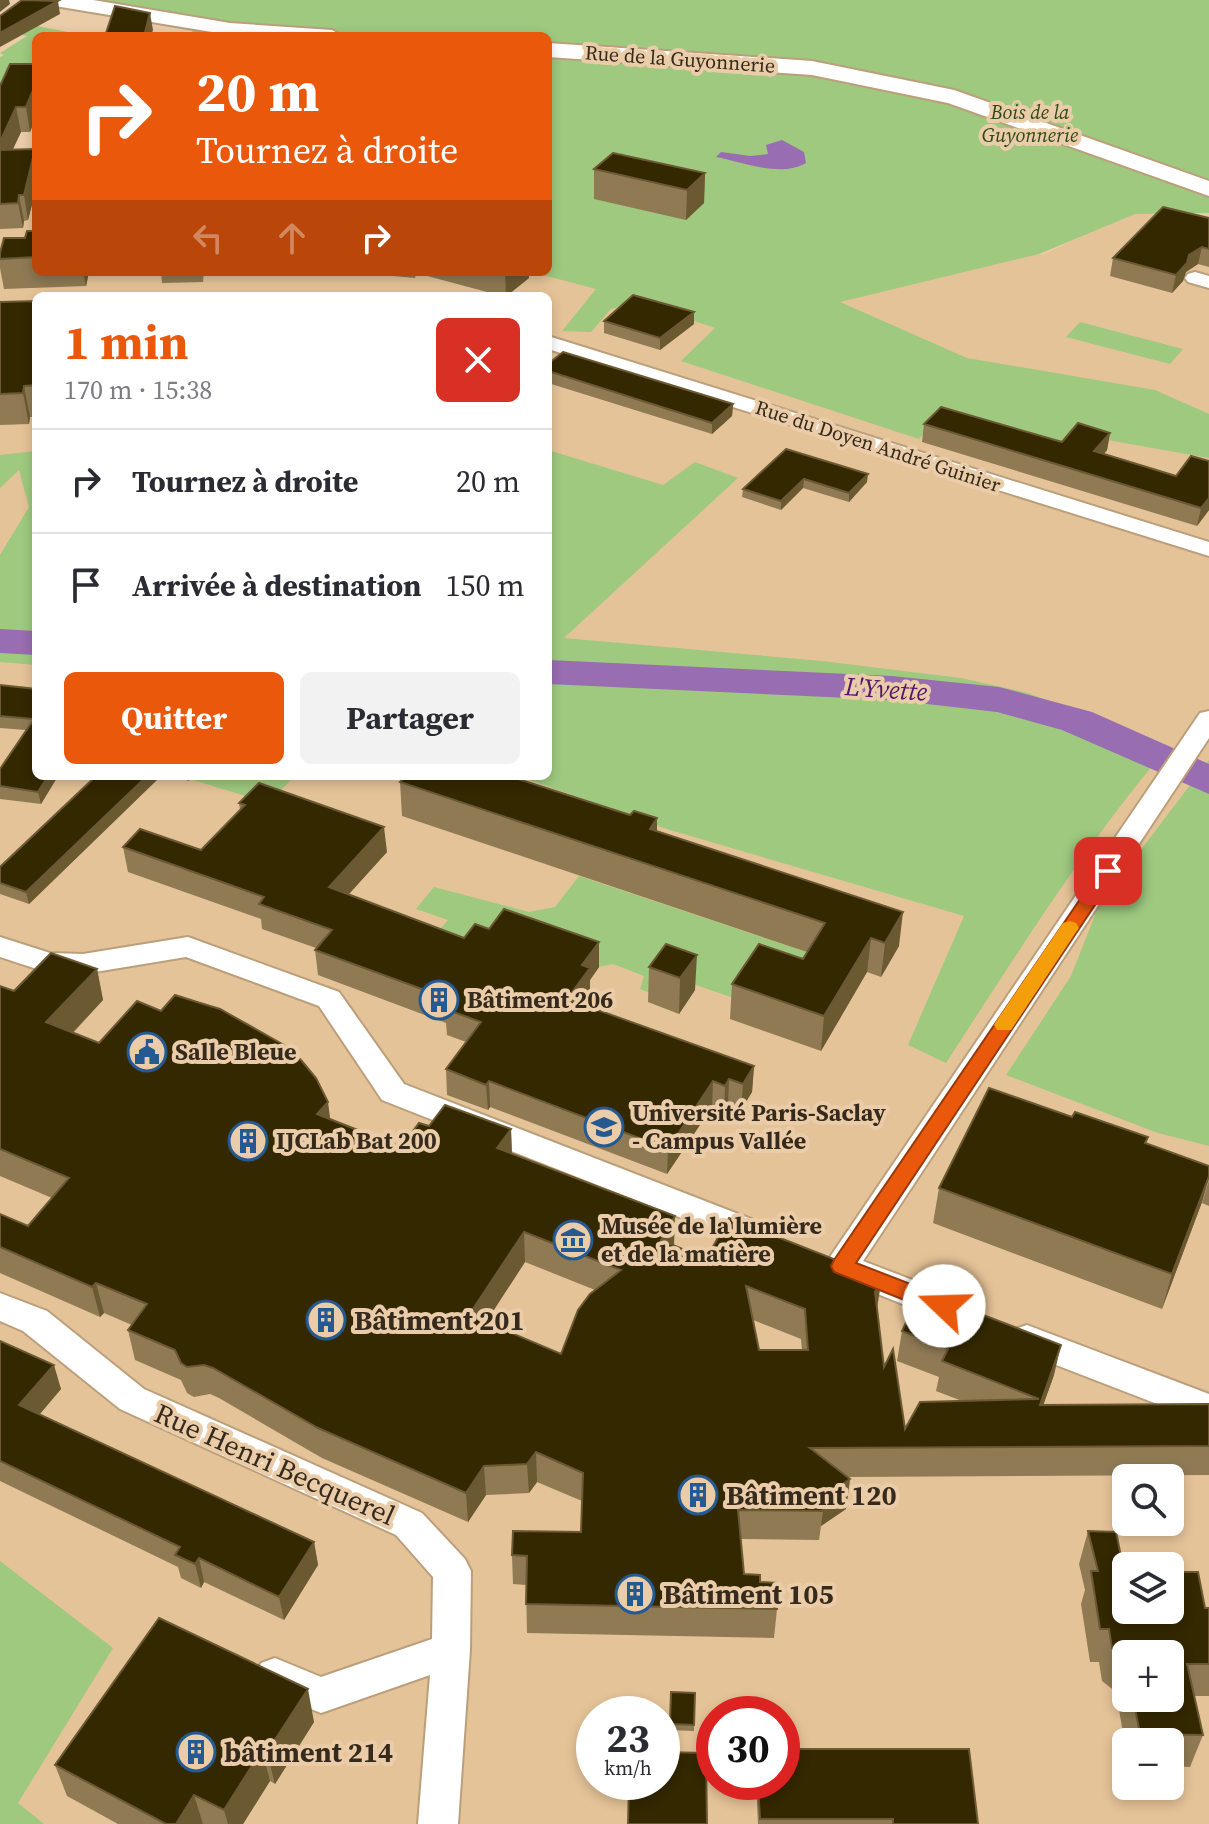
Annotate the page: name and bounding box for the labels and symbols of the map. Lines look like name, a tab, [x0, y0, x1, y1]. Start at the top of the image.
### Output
street label: Rue de la Guyonnerie	[584, 38, 776, 80]
park label: Bois de la Guyonnerie	[982, 98, 1078, 149]
street label: Rue du Doyen André Guinier	[752, 393, 1005, 499]
water label: L'Yvette	[843, 668, 929, 710]
pin	[1074, 837, 1142, 905]
building icon: Bâtiment 206	[418, 979, 460, 1021]
place label: Bâtiment 206	[467, 983, 613, 1016]
public building icon: Salle Bleue	[126, 1031, 168, 1073]
place label: Salle Bleue	[175, 1035, 297, 1068]
place label: Université Paris-Saclay - Campus Vallée	[632, 1096, 886, 1157]
school or university icon: Université Paris-Saclay - Campus Vallée	[583, 1106, 625, 1148]
building icon: IJCLab Bat 200	[227, 1120, 269, 1162]
place label: IJCLab Bat 200	[276, 1124, 437, 1157]
place label: Musée de la lumière et de la matière	[601, 1209, 822, 1270]
museum icon: Musée de la lumière et de la matière	[552, 1219, 594, 1261]
position arrow	[902, 1264, 986, 1348]
building icon: Bâtiment 201	[305, 1299, 347, 1341]
place label: Bâtiment 201	[354, 1301, 525, 1339]
street label: Rue Henri Becquerel	[149, 1394, 401, 1534]
building icon: Bâtiment 120	[677, 1474, 719, 1516]
place label: Bâtiment 120	[726, 1476, 897, 1514]
building icon: Bâtiment 105	[614, 1573, 656, 1615]
place label: Bâtiment 105	[663, 1575, 834, 1613]
speed limit sign: 30	[696, 1696, 800, 1800]
building icon: bâtiment 214	[175, 1731, 217, 1773]
place label: bâtiment 214	[224, 1733, 393, 1771]

